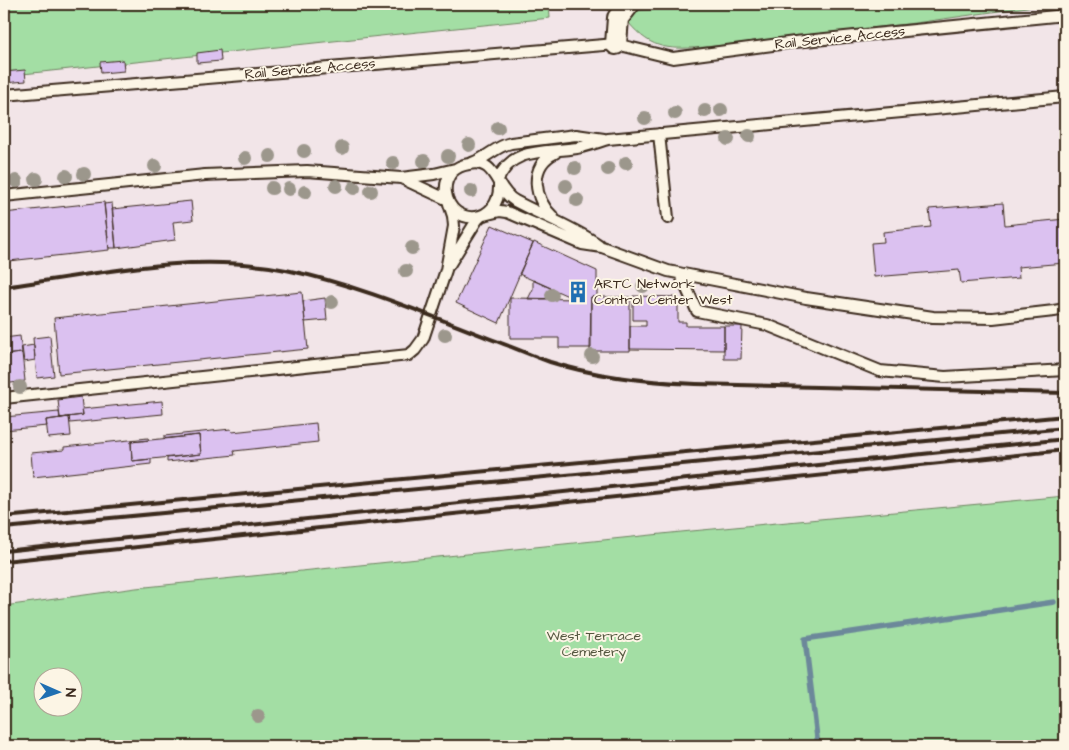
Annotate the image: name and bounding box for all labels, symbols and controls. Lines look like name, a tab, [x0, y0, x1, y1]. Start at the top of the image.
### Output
street label: Rail Service Access	[774, 21, 906, 55]
street label: Rail Service Access	[244, 53, 376, 85]
place label: ARTC Network Control Center West	[594, 274, 733, 310]
building icon: ARTC Network Control Center West	[565, 279, 591, 305]
park label: West Terrace Cemetery	[547, 626, 642, 662]
north arrow	[32, 668, 82, 718]
text: N	[60, 688, 80, 697]

